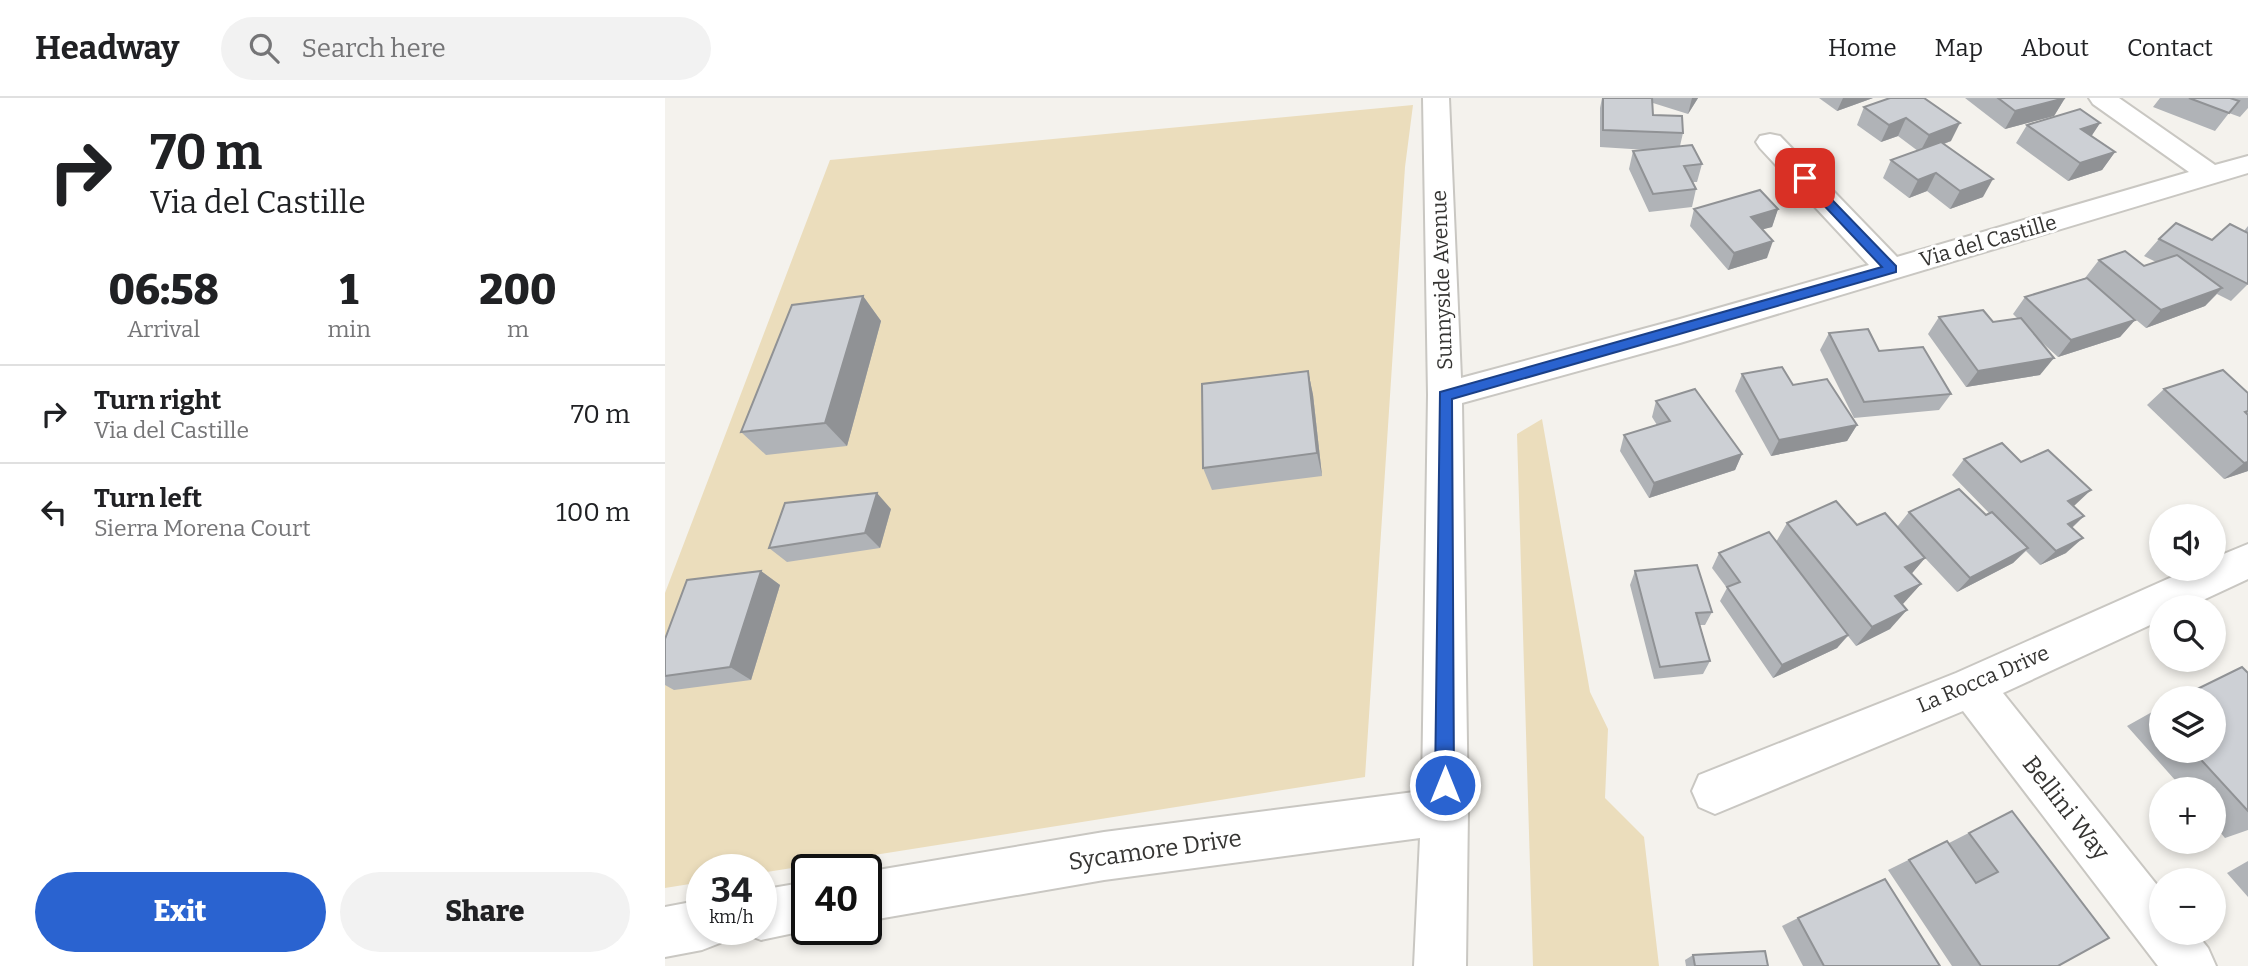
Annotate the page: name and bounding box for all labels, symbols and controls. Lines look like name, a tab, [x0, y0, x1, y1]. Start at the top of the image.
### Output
search box	[221, 17, 711, 80]
text: Headway	[35, 28, 179, 68]
icon: search	[245, 29, 283, 67]
text: Search here	[301, 33, 446, 64]
text: Home	[1828, 34, 1897, 62]
text: Map	[1935, 34, 1983, 62]
text: About	[2021, 34, 2089, 62]
text: Contact	[2127, 34, 2213, 62]
text: 70 m	[150, 123, 262, 182]
icon: right	[35, 126, 126, 217]
pin	[1775, 148, 1835, 208]
icon: arrive	[1786, 159, 1824, 197]
text: Via del Castille	[150, 183, 366, 221]
street label: Sunnyside Avenue	[1426, 190, 1458, 370]
street label: Via del Castille	[1916, 209, 2060, 273]
text: 06:58	[109, 265, 219, 315]
text: 1	[340, 265, 358, 315]
text: 200	[479, 265, 556, 315]
text: Arrival	[127, 315, 200, 343]
text: min	[327, 315, 371, 343]
text: m	[507, 315, 529, 343]
text: Turn right	[94, 385, 221, 416]
icon: right	[35, 395, 73, 433]
text: 70 m	[571, 399, 630, 430]
text: Via del Castille	[94, 416, 249, 444]
text: Turn left	[94, 483, 202, 514]
icon: left	[35, 493, 73, 531]
text: 100 m	[556, 497, 630, 528]
map controls	[2149, 504, 2226, 945]
button: sound	[2149, 504, 2226, 581]
text: Sierra Morena Court	[94, 514, 310, 542]
button: search	[2149, 595, 2226, 672]
street label: La Rocca Drive	[1913, 640, 2053, 718]
button: layers	[2149, 686, 2226, 763]
position arrow	[1408, 748, 1482, 822]
street label: Bellini Way	[2017, 750, 2115, 866]
button: +	[2149, 777, 2226, 854]
street label: Sycamore Drive	[1067, 824, 1243, 876]
speed limit sign: 40	[791, 854, 882, 945]
button: −	[2149, 868, 2226, 945]
text: 34	[711, 869, 752, 911]
button: Exit	[35, 872, 326, 952]
button: Share	[340, 872, 630, 952]
text: km/h	[709, 906, 754, 928]

